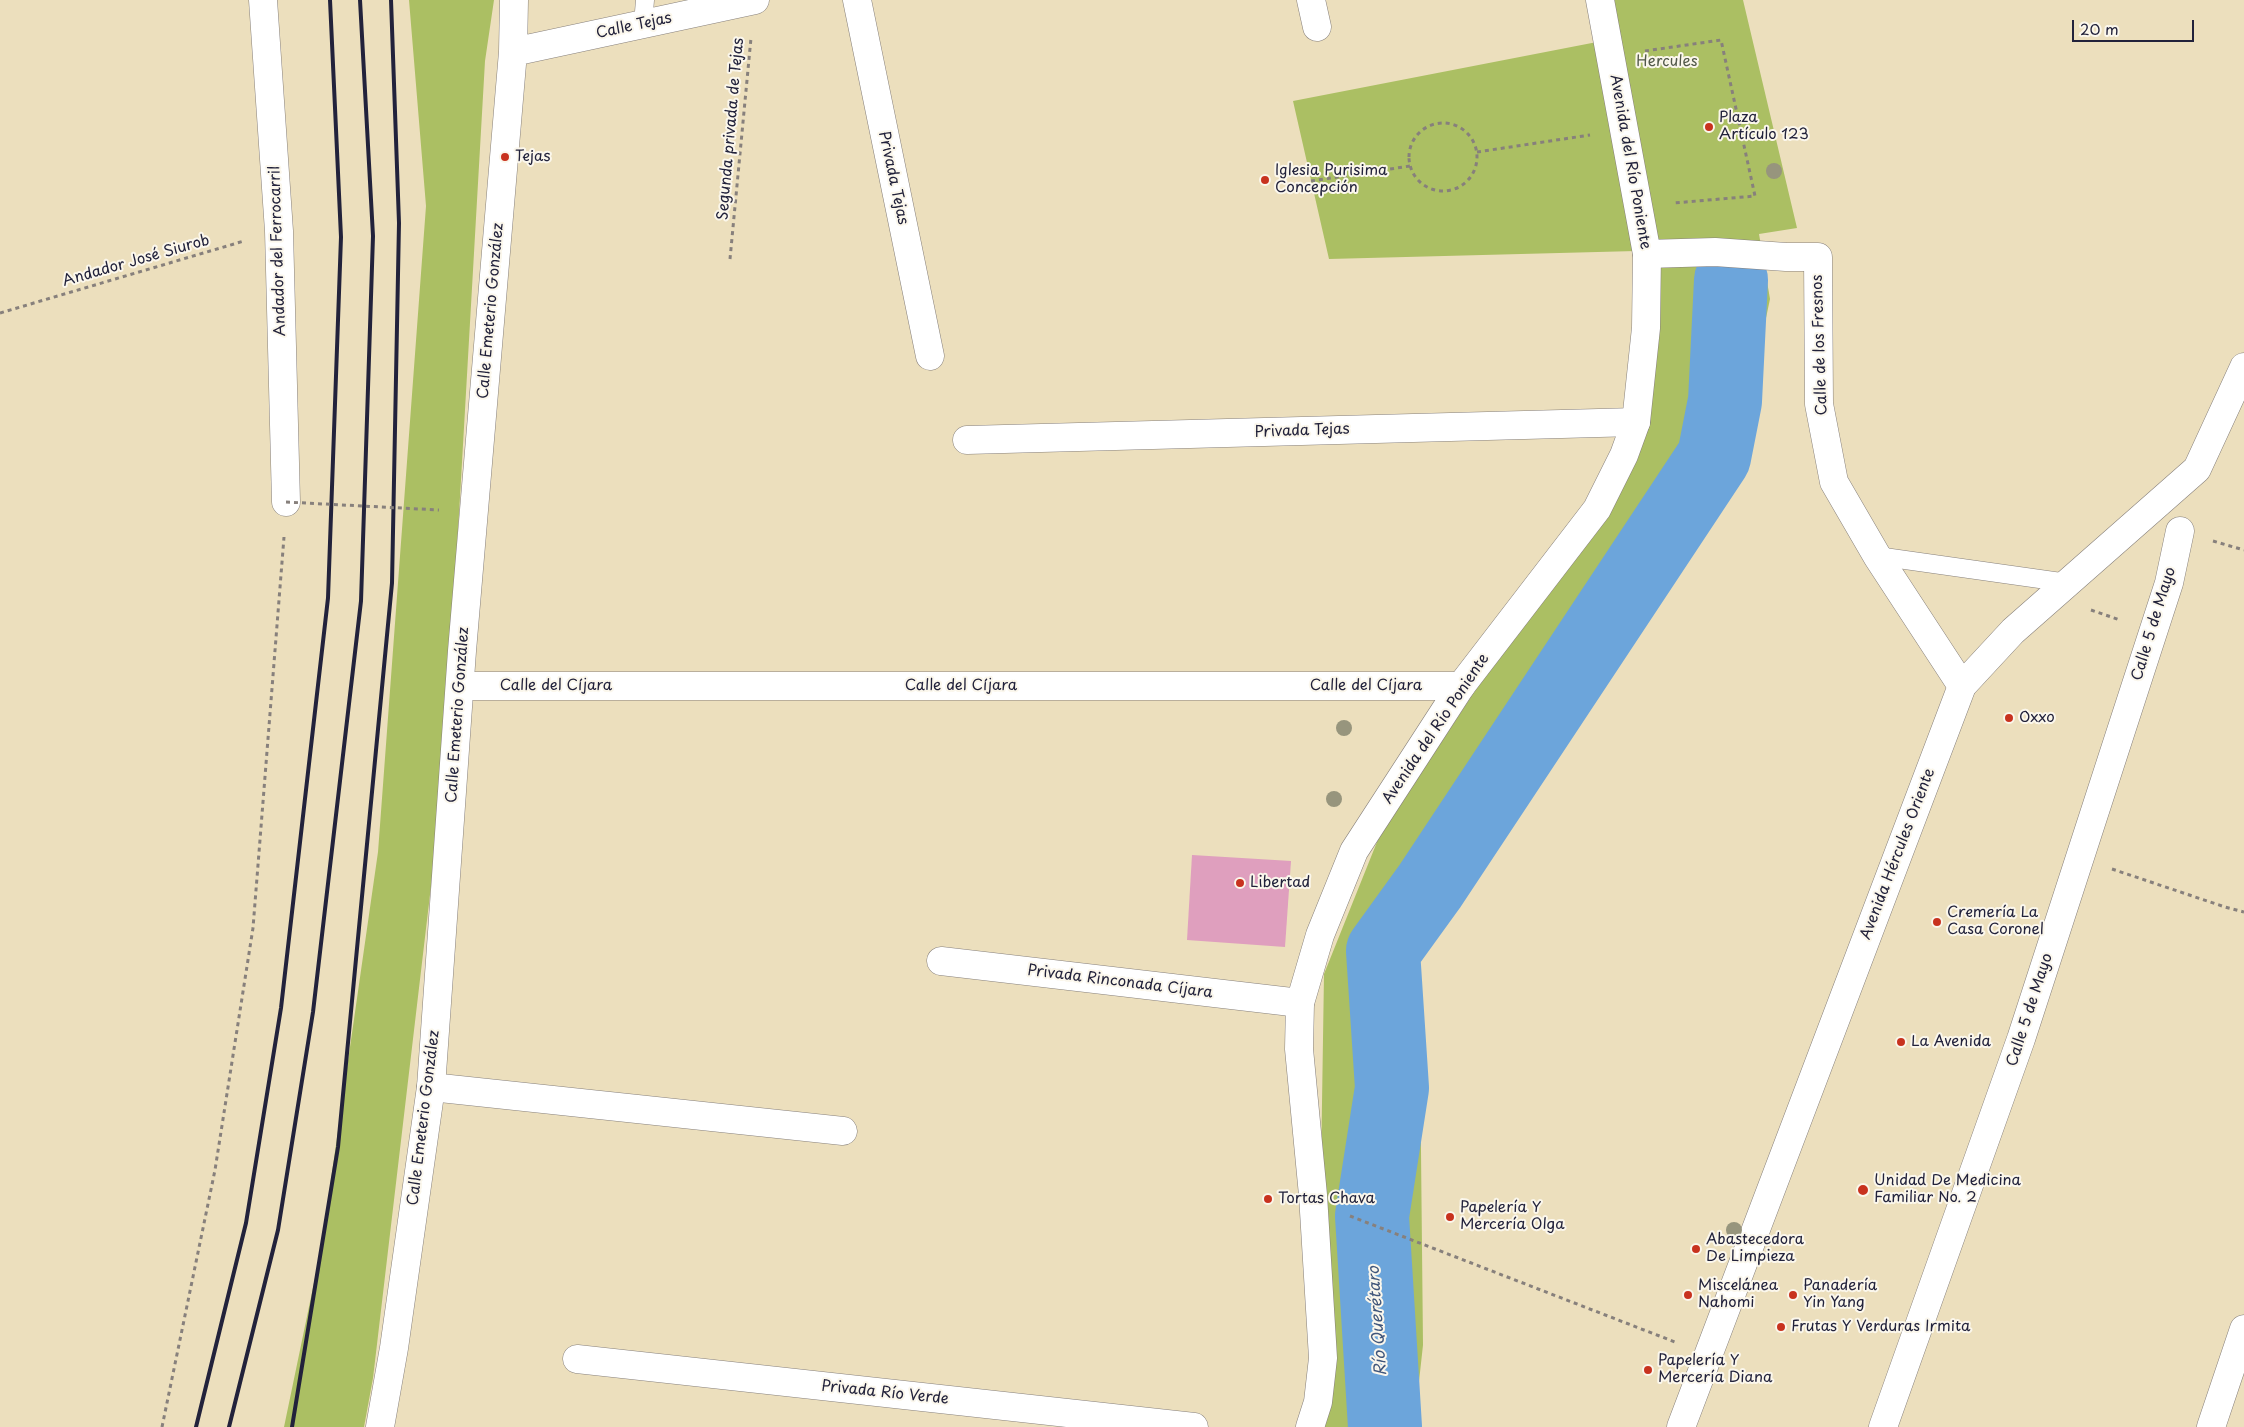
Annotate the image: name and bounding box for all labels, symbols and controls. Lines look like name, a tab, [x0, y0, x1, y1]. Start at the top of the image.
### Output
street label: Calle Tejas	[595, 9, 673, 43]
scale bar	[2074, 10, 2196, 42]
text: 20 m	[2080, 17, 2119, 40]
street label: Segunda privada de Tejas	[714, 37, 748, 221]
park label: Hercules	[1636, 53, 1698, 71]
street label: Avenida del Río Poniente	[1606, 73, 1654, 251]
place label: Plaza Artículo 123	[1719, 109, 1809, 144]
marker: Plaza Artículo 123	[1703, 121, 1715, 133]
street label: Privada Tejas	[874, 130, 912, 226]
place label: Tejas	[515, 148, 550, 166]
marker: Tejas	[499, 151, 511, 163]
place label: Iglesia Purisima Concepción	[1275, 162, 1388, 197]
street label: Andador del Ferrocarril	[266, 165, 290, 337]
marker: Iglesia Purisima Concepción	[1259, 174, 1271, 186]
street label: Calle Emeterio González	[474, 222, 508, 400]
street label: Andador José Siurob	[60, 231, 212, 291]
street label: Calle de los Fresnos	[1809, 274, 1831, 416]
street label: Privada Tejas	[1254, 420, 1350, 442]
street label: Calle 5 de Mayo	[2128, 565, 2180, 683]
street label: Calle Emeterio González	[443, 626, 473, 804]
street label: Avenida del Río Poniente	[1379, 650, 1493, 808]
street label: Calle del Cíjara	[500, 677, 612, 695]
street label: Calle del Cíjara	[905, 677, 1017, 695]
street label: Calle del Cíjara	[1310, 677, 1422, 695]
place label: Oxxo	[2019, 709, 2055, 727]
marker: Oxxo	[2003, 712, 2015, 724]
street label: Avenida Hércules Oriente	[1857, 766, 1939, 942]
place label: Libertad	[1250, 874, 1310, 892]
marker: Libertad	[1234, 877, 1246, 889]
place label: Cremería La Casa Coronel	[1947, 904, 2044, 939]
marker: Cremería La Casa Coronel	[1931, 916, 1943, 928]
street label: Calle 5 de Mayo	[2003, 951, 2057, 1069]
street label: Privada Rinconada Cíjara	[1026, 962, 1214, 1002]
street label: Calle Emeterio González	[404, 1029, 444, 1207]
place label: La Avenida	[1911, 1033, 1991, 1051]
marker: La Avenida	[1895, 1036, 1907, 1048]
place label: Unidad De Medicina Familiar No. 2	[1874, 1172, 2021, 1207]
marker: Unidad De Medicina Familiar No. 2	[1856, 1183, 1870, 1197]
place label: Tortas Chava	[1278, 1190, 1375, 1208]
marker: Tortas Chava	[1262, 1193, 1274, 1205]
place label: Papelería Y Mercería Olga	[1460, 1199, 1564, 1234]
marker: Papelería Y Mercería Olga	[1444, 1211, 1456, 1223]
place label: Abastecedora De Limpieza	[1706, 1231, 1804, 1266]
marker: Abastecedora De Limpieza	[1690, 1243, 1702, 1255]
water label: Río Querétaro	[1365, 1266, 1391, 1376]
place label: Miscelánea Nahomi	[1698, 1277, 1778, 1312]
place label: Panadería Yin Yang	[1803, 1277, 1877, 1312]
marker: Miscelánea Nahomi	[1682, 1289, 1694, 1301]
marker: Panadería Yin Yang	[1787, 1289, 1799, 1301]
place label: Frutas Y Verduras Irmita	[1791, 1318, 1970, 1336]
marker: Frutas Y Verduras Irmita	[1775, 1321, 1787, 1333]
place label: Papelería Y Mercería Diana	[1658, 1352, 1772, 1387]
marker: Papelería Y Mercería Diana	[1642, 1364, 1654, 1376]
street label: Privada Río Verde	[820, 1377, 950, 1409]

